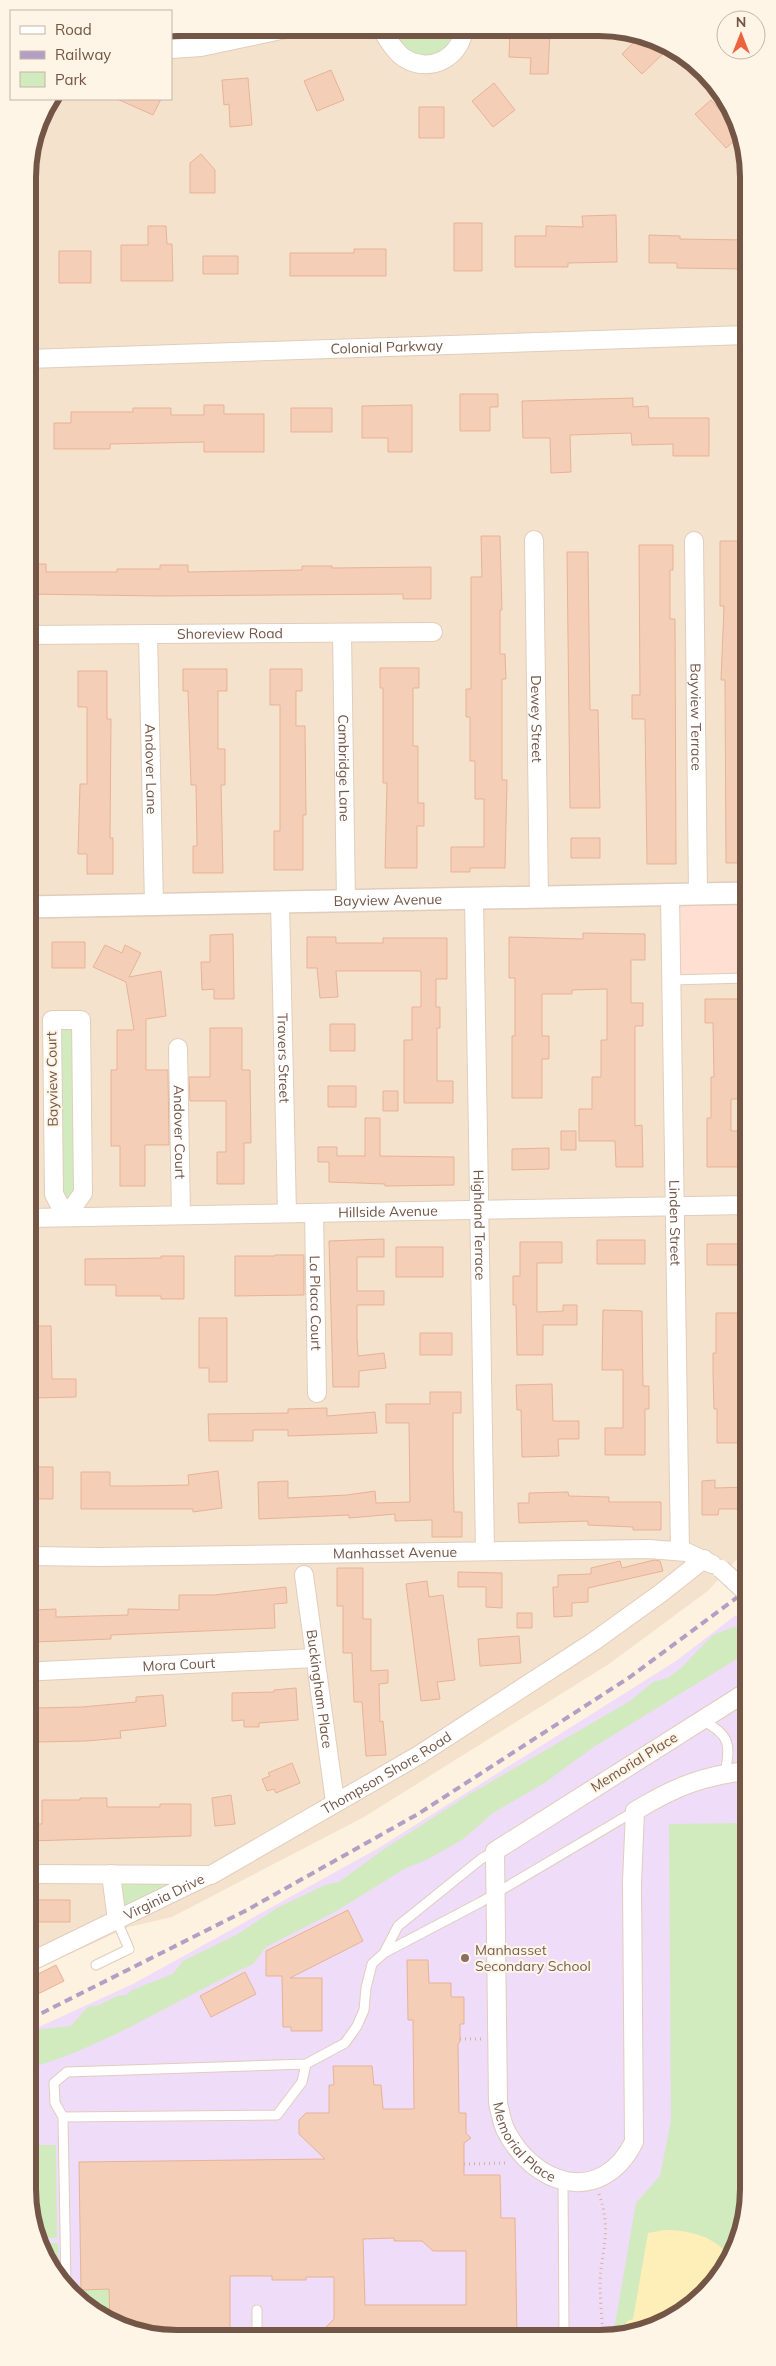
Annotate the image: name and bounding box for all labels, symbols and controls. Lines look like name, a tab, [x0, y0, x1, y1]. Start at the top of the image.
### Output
legend	[10, 10, 172, 100]
north arrow	[716, 10, 766, 60]
text: N	[736, 13, 746, 31]
text: Road	[55, 20, 92, 39]
text: Railway	[55, 45, 111, 64]
text: Park	[55, 70, 87, 89]
street label: Colonial Parkway	[330, 336, 444, 358]
street label: Shoreview Road	[177, 624, 283, 643]
street label: Bayview Terrace	[686, 663, 706, 771]
street label: Dewey Street	[527, 675, 546, 763]
street label: Cambridge Lane	[334, 714, 354, 822]
street label: Andover Lane	[141, 724, 161, 814]
street label: Bayview Avenue	[334, 890, 442, 910]
street label: Travers Street	[273, 1013, 294, 1103]
street label: Bayview Court	[42, 1031, 62, 1127]
street label: Andover Court	[170, 1085, 189, 1179]
street label: Highland Terrace	[470, 1169, 489, 1280]
street label: Linden Street	[665, 1180, 685, 1266]
street label: Hillside Avenue	[338, 1202, 438, 1221]
street label: La Placa Court	[306, 1255, 325, 1351]
street label: Manhasset Avenue	[333, 1543, 457, 1563]
street label: Buckingham Place	[303, 1628, 337, 1749]
street label: Mora Court	[142, 1654, 216, 1675]
street label: Thompson Shore Road	[318, 1727, 455, 1818]
street label: Memorial Place	[587, 1728, 681, 1796]
street label: Virginia Drive	[121, 1870, 207, 1924]
place label: Manhasset Secondary School	[475, 1941, 591, 1975]
marker: Manhasset Secondary School	[459, 1952, 471, 1964]
street label: Memorial Place	[489, 2100, 559, 2186]

